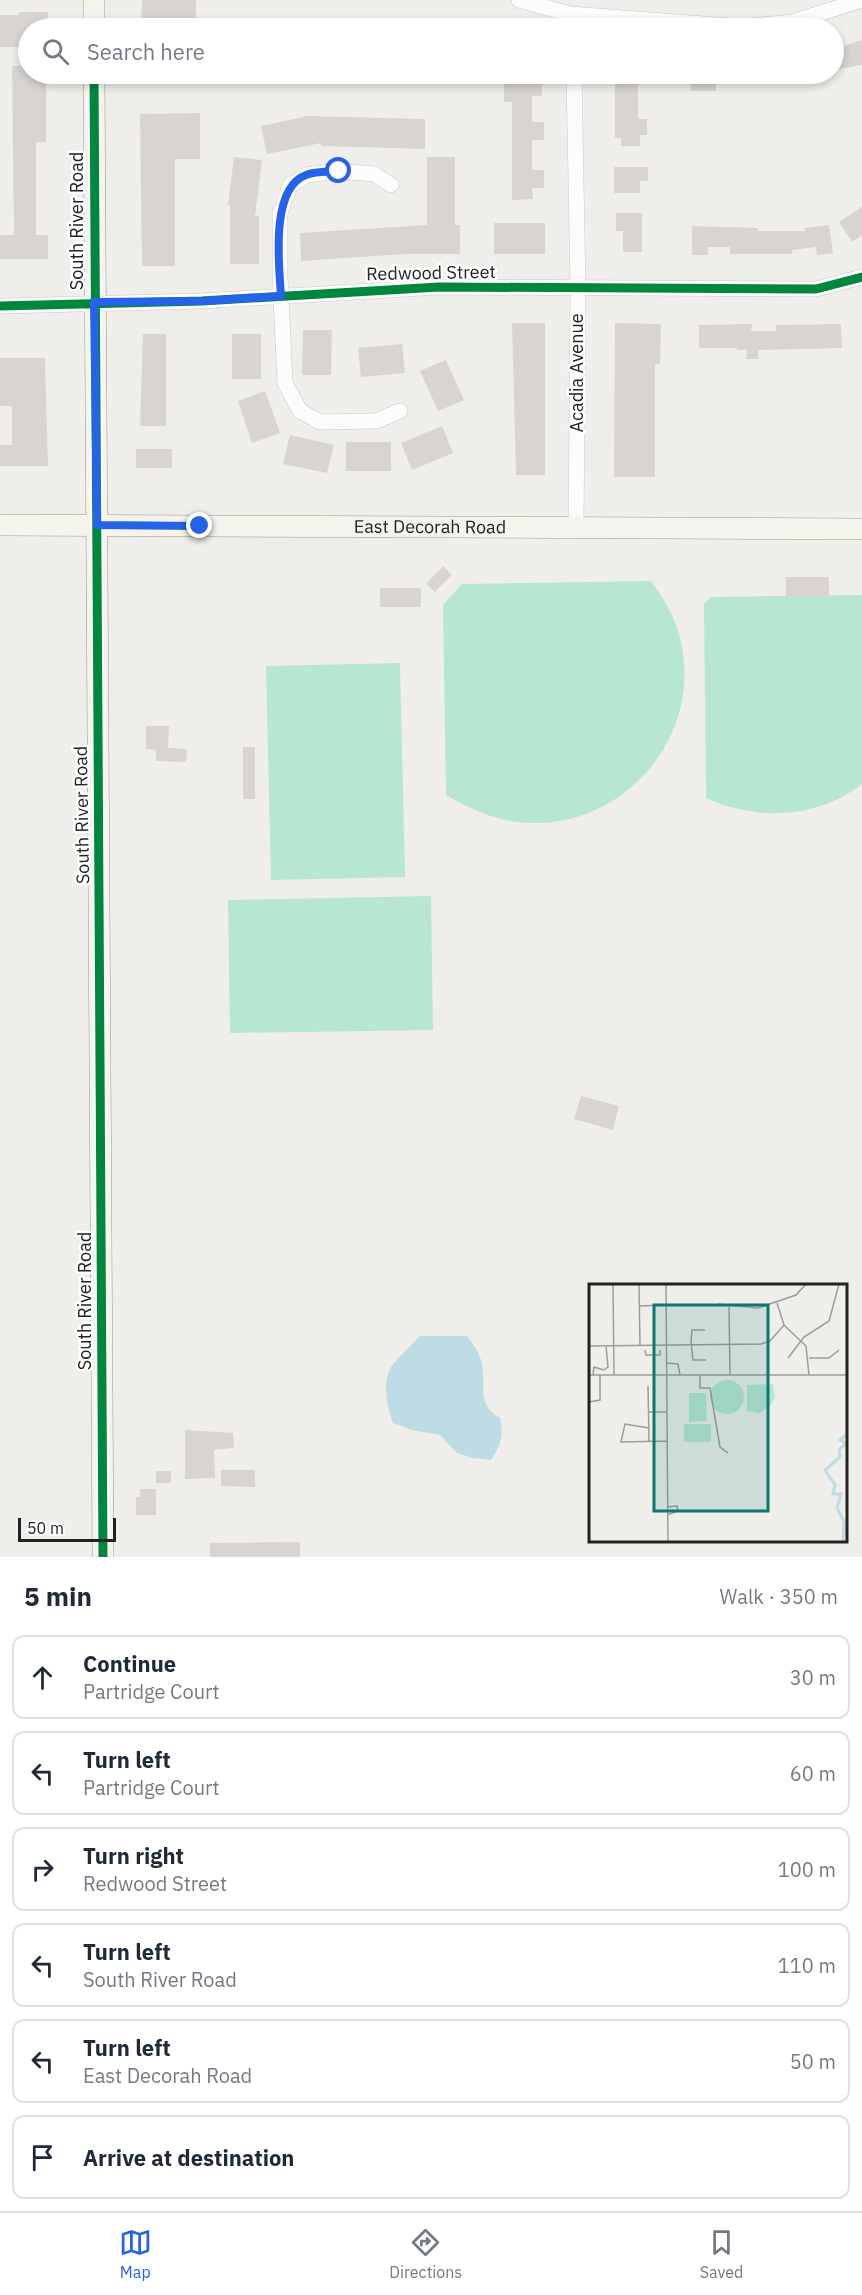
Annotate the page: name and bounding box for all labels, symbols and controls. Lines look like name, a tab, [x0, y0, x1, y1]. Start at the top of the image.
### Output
search box	[18, 18, 844, 84]
icon: search	[39, 35, 72, 68]
text: Search here	[87, 37, 205, 66]
street label: South River Road	[65, 152, 88, 290]
route start	[325, 157, 351, 183]
street label: Redwood Street	[366, 260, 496, 285]
street label: Acadia Avenue	[565, 313, 588, 433]
route end	[186, 512, 212, 538]
street label: East Decorah Road	[354, 515, 506, 538]
street label: South River Road	[69, 746, 94, 884]
street label: South River Road	[73, 1232, 96, 1370]
inset map	[589, 1284, 847, 1542]
scale bar	[18, 1515, 116, 1542]
text: 50 m	[27, 1518, 64, 1538]
text: 5 min	[24, 1579, 92, 1613]
text: Walk · 350 m	[720, 1583, 838, 1610]
text: Continue	[83, 1649, 176, 1678]
icon: ahead	[26, 1661, 59, 1694]
text: 30 m	[790, 1664, 836, 1691]
text: Partridge Court	[83, 1678, 220, 1705]
text: Turn left	[83, 1745, 171, 1774]
icon: left	[26, 1757, 59, 1790]
text: 60 m	[790, 1760, 836, 1787]
text: Partridge Court	[83, 1774, 220, 1801]
text: Turn right	[83, 1841, 184, 1870]
icon: right	[26, 1853, 59, 1886]
text: 100 m	[778, 1856, 836, 1883]
text: Redwood Street	[83, 1870, 227, 1897]
text: Turn left	[83, 1937, 171, 1966]
icon: left	[26, 1949, 59, 1982]
text: 110 m	[778, 1952, 836, 1979]
text: South River Road	[83, 1966, 237, 1993]
text: Turn left	[83, 2033, 171, 2062]
icon: left	[26, 2045, 59, 2078]
text: 50 m	[790, 2048, 836, 2075]
text: East Decorah Road	[83, 2062, 252, 2089]
icon: arrive	[26, 2141, 59, 2174]
text: Arrive at destination	[83, 2143, 294, 2172]
tab: Map	[119, 2226, 152, 2282]
tab: Directions	[389, 2226, 462, 2282]
tab: Saved	[700, 2226, 743, 2282]

